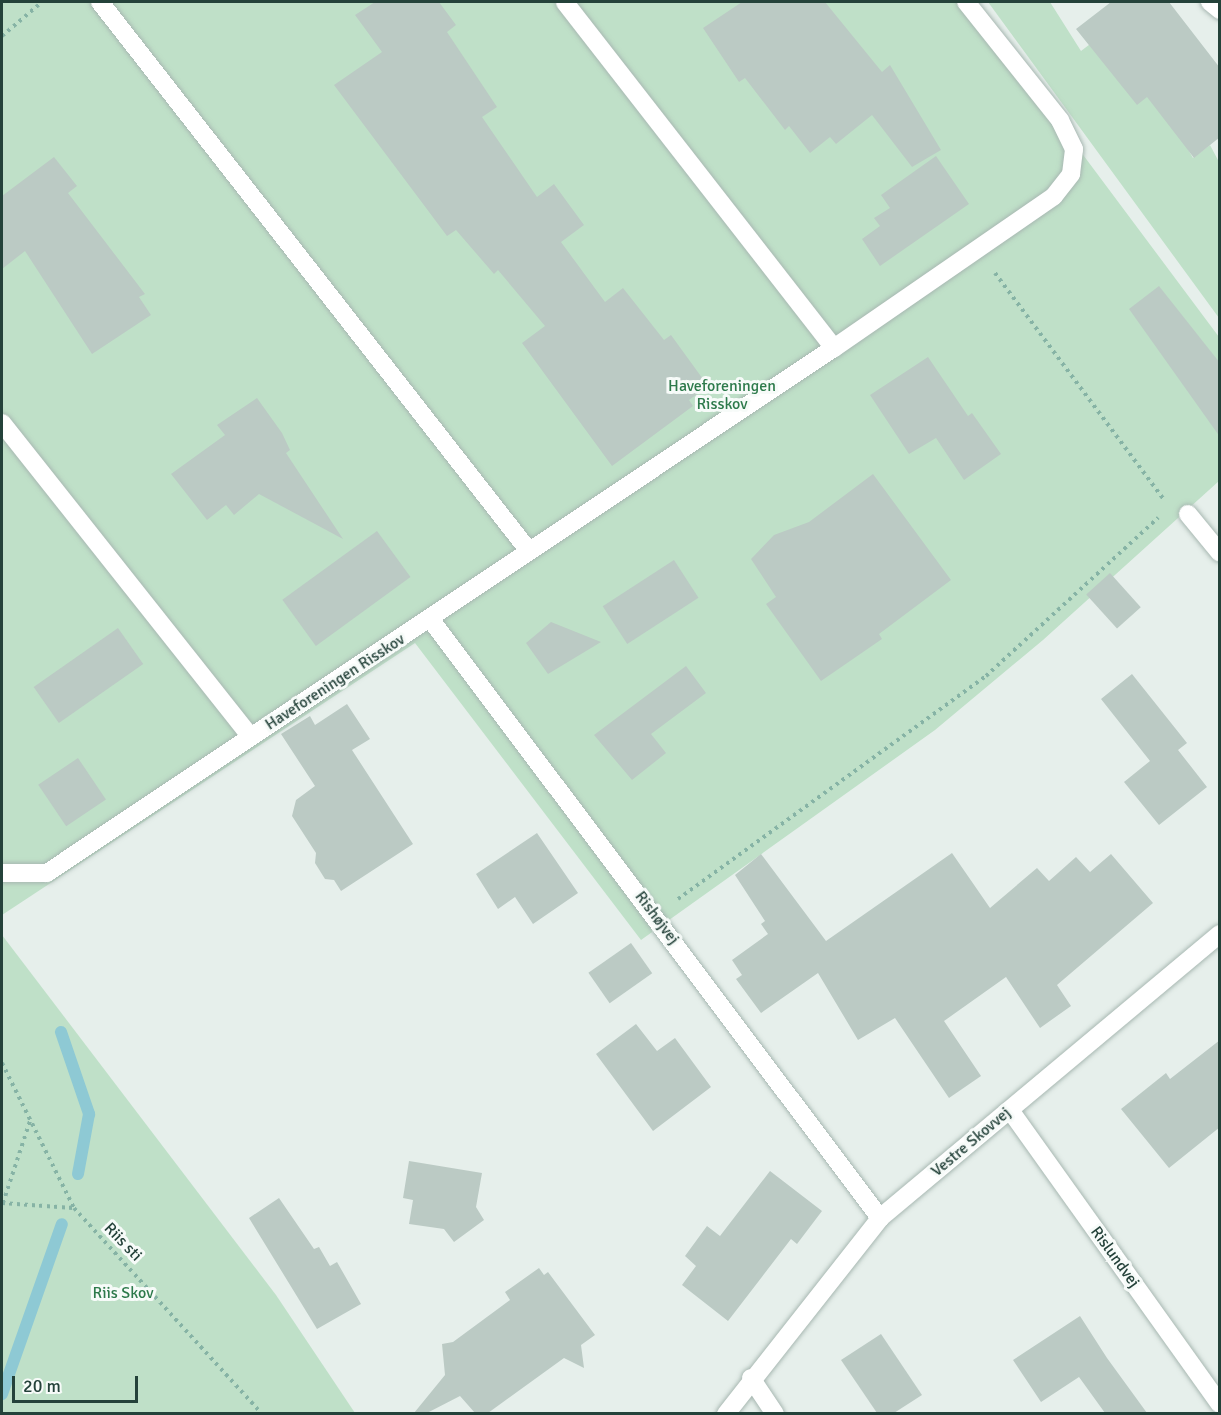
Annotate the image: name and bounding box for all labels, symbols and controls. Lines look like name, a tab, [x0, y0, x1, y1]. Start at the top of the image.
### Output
park label: Haveforeningen Risskov	[668, 376, 776, 414]
street label: Haveforeningen Risskov	[262, 630, 408, 734]
street label: Rishøjvej	[631, 888, 683, 948]
street label: Vestre Skovvej	[927, 1103, 1015, 1181]
street label: Riis sti	[100, 1219, 146, 1265]
street label: Rislundvej	[1086, 1223, 1144, 1291]
park label: Riis Skov	[93, 1283, 153, 1303]
scale bar	[15, 1364, 141, 1402]
text: 20 m	[23, 1375, 61, 1397]

